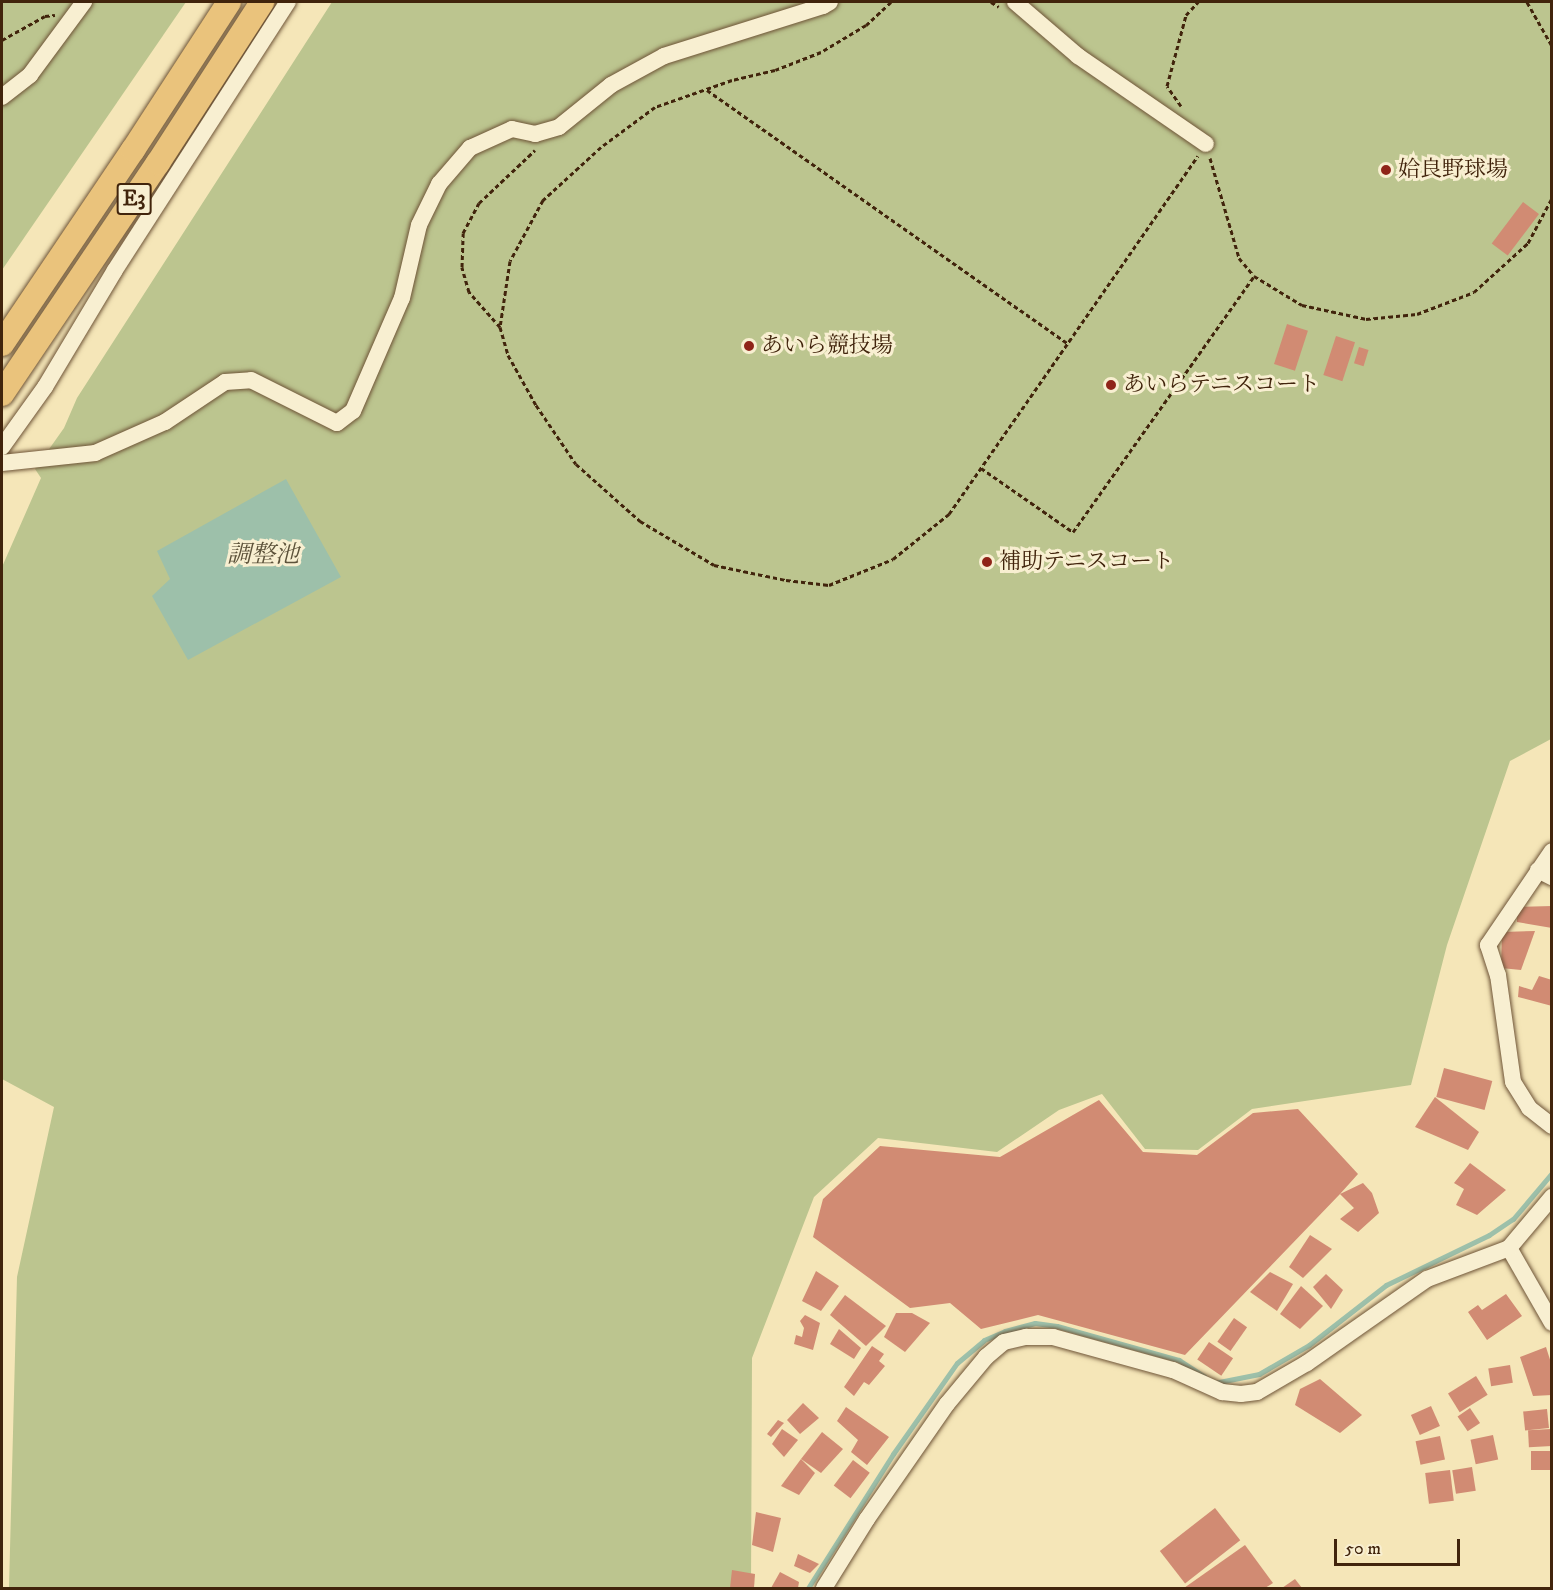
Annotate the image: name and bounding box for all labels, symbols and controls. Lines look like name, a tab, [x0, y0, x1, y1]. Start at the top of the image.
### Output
place label: 姶良野球場	[1398, 157, 1508, 183]
marker: 姶良野球場	[1379, 163, 1393, 177]
road number: E3	[116, 181, 152, 217]
place label: あいら競技場	[761, 333, 893, 359]
marker: あいら競技場	[742, 339, 756, 353]
place label: あいらテニスコート	[1123, 372, 1321, 398]
marker: あいらテニスコート	[1104, 378, 1118, 392]
water label: 調整池	[227, 542, 299, 570]
place label: 補助テニスコート	[999, 549, 1175, 575]
marker: 補助テニスコート	[980, 555, 994, 569]
scale bar	[1337, 1527, 1463, 1565]
text: 50 m	[1345, 1538, 1381, 1560]

